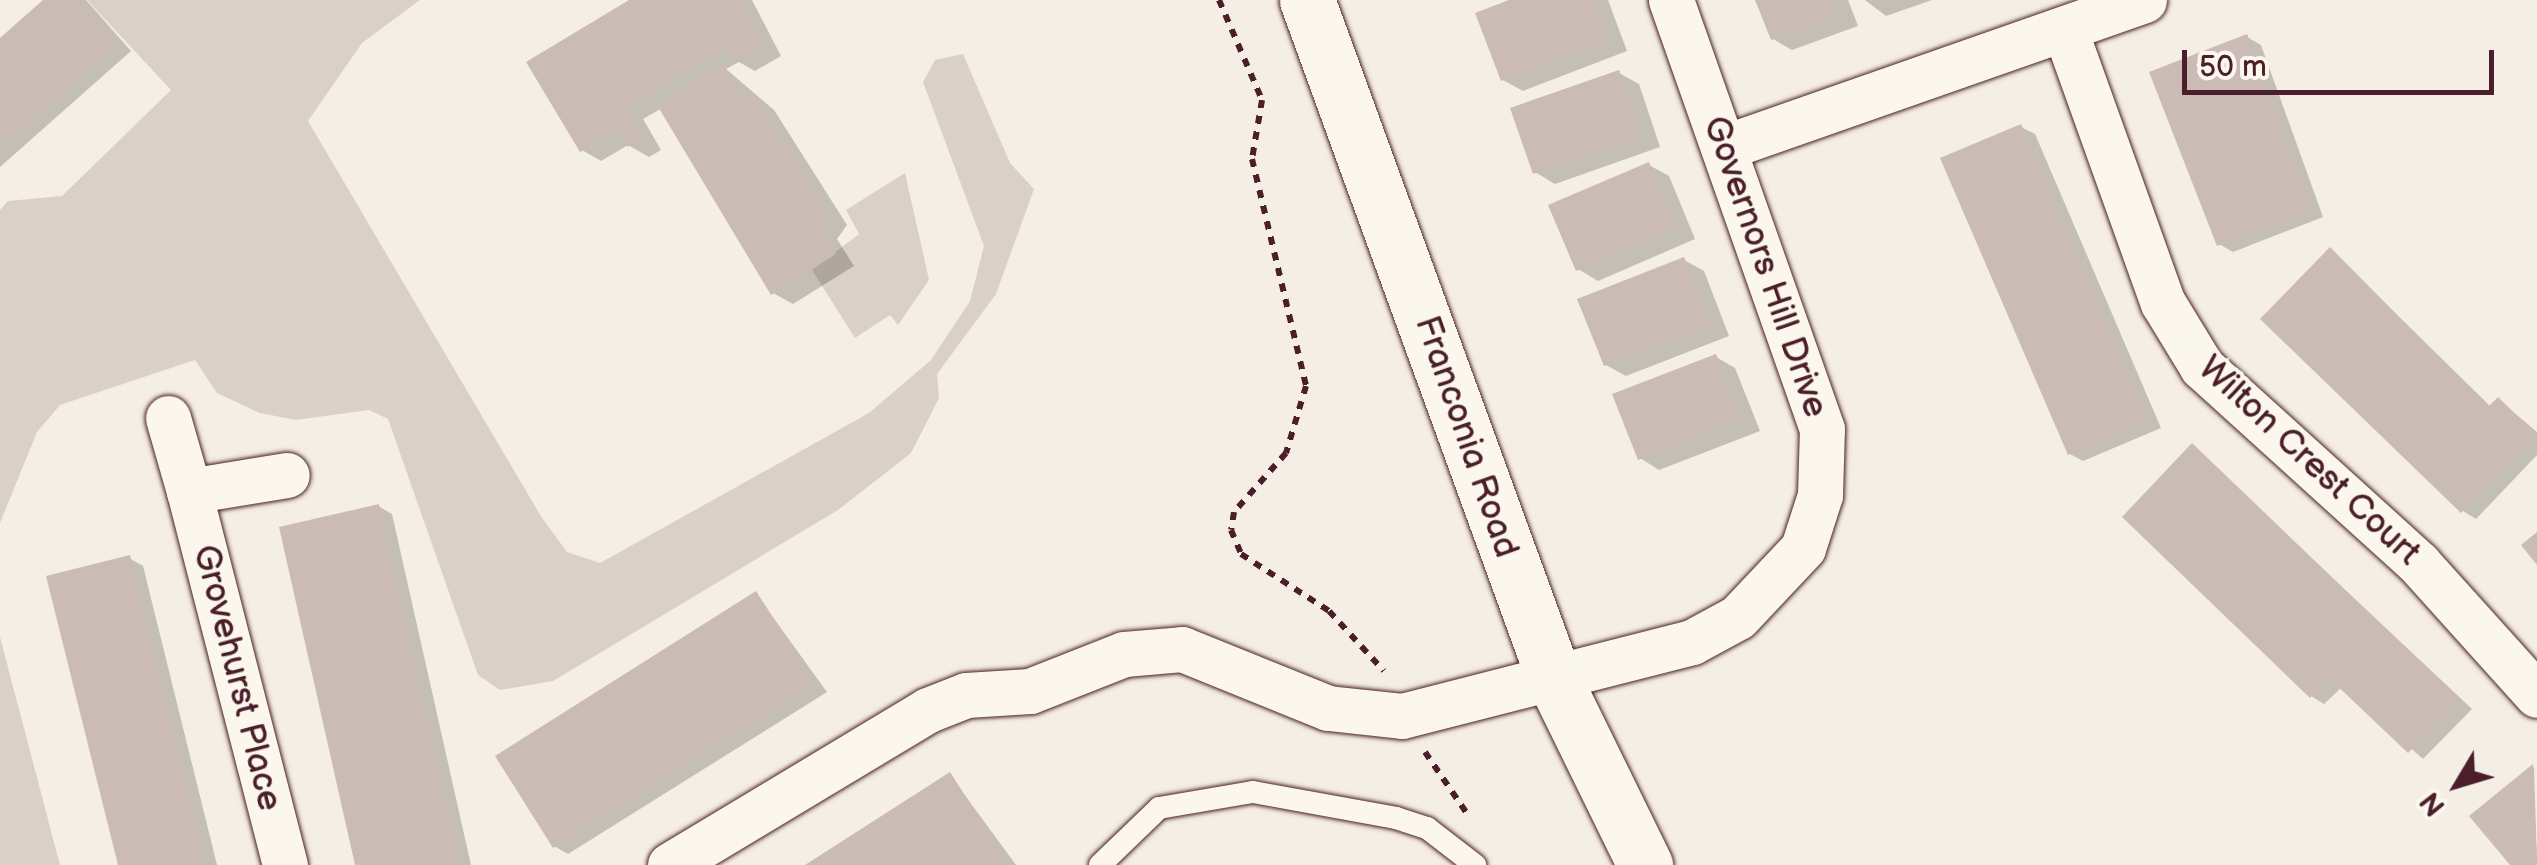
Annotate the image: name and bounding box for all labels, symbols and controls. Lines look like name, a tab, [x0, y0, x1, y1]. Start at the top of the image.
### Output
scale bar	[2187, 30, 2500, 92]
text: 50 m	[2199, 49, 2267, 85]
street label: Governors Hill Drive	[1694, 111, 1836, 423]
street label: Franconia Road	[1405, 311, 1527, 563]
street label: Wilton Crest Court	[2189, 348, 2429, 574]
street label: Grovehurst Place	[184, 541, 290, 815]
north arrow	[2407, 735, 2507, 835]
text: N	[2413, 785, 2452, 822]

